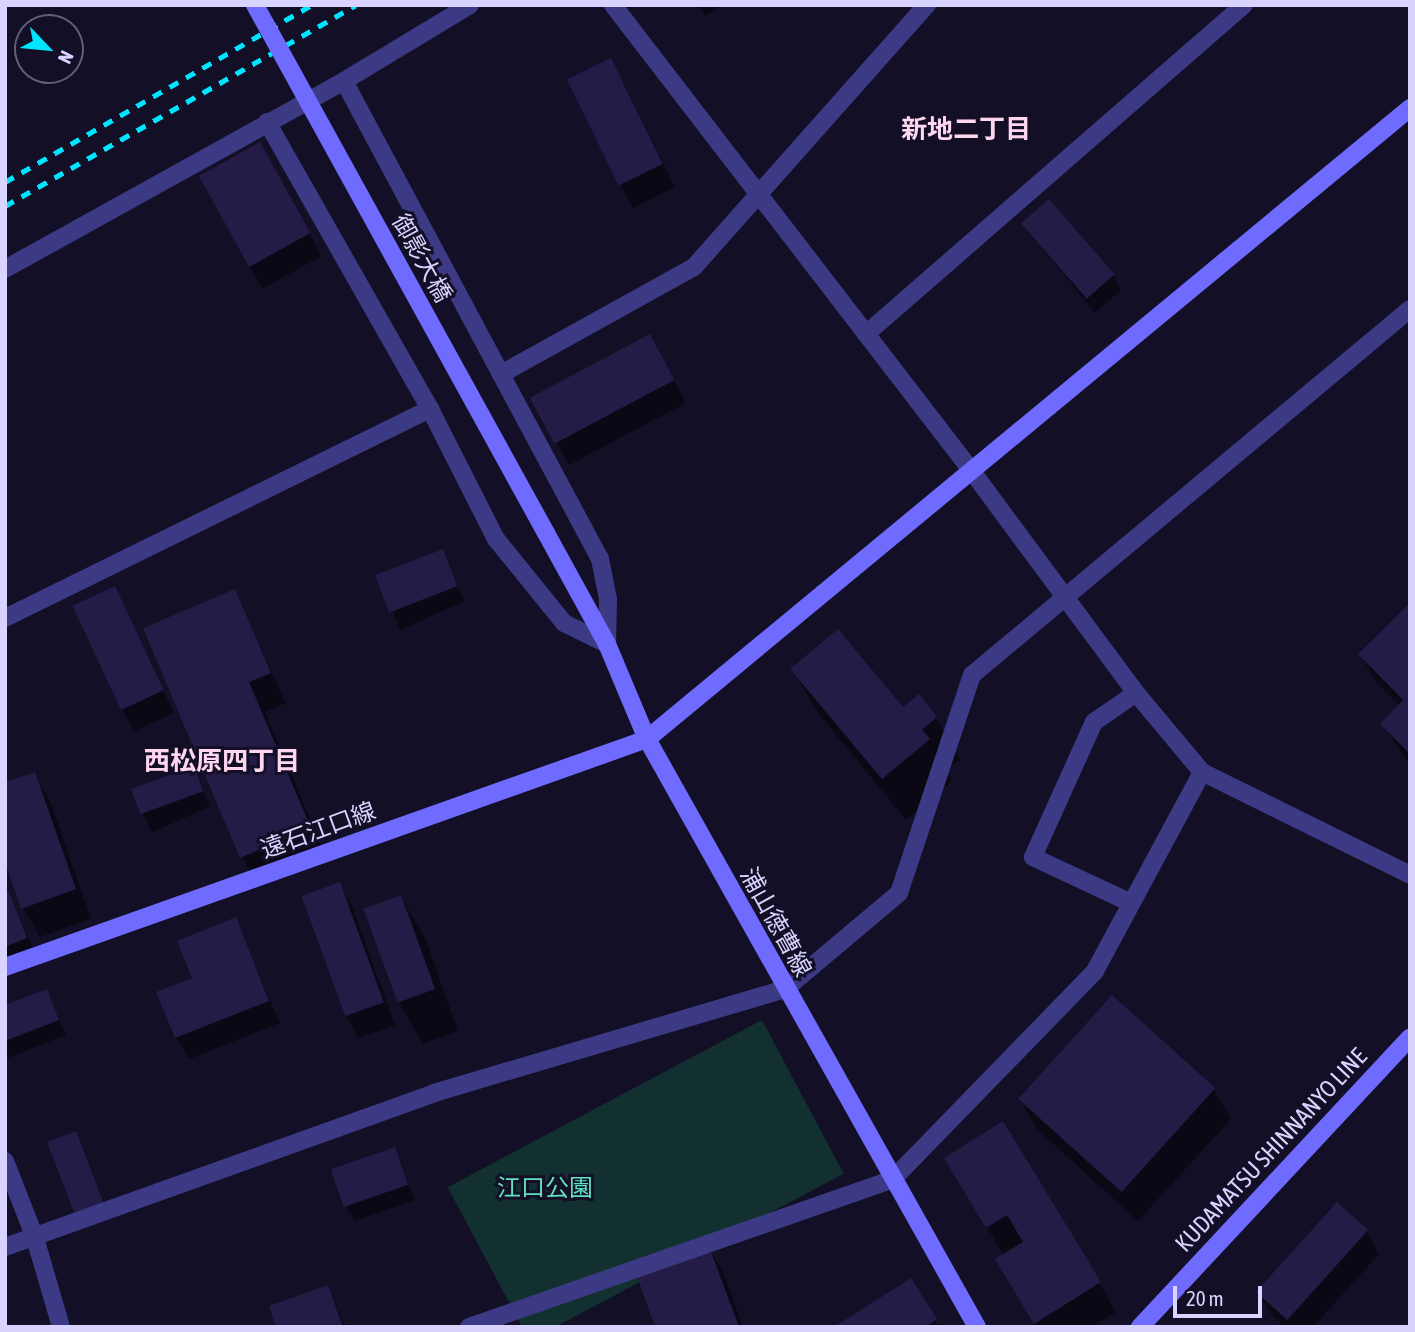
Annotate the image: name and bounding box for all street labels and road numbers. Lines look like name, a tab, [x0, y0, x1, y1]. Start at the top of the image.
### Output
street label: 御影大橋	[386, 209, 458, 307]
street label: 遠石江口線	[257, 796, 379, 864]
street label: 浦山徳曹線	[734, 863, 818, 981]
street label: KUDAMATSU SHINNANYO LINE	[1169, 1042, 1373, 1258]

